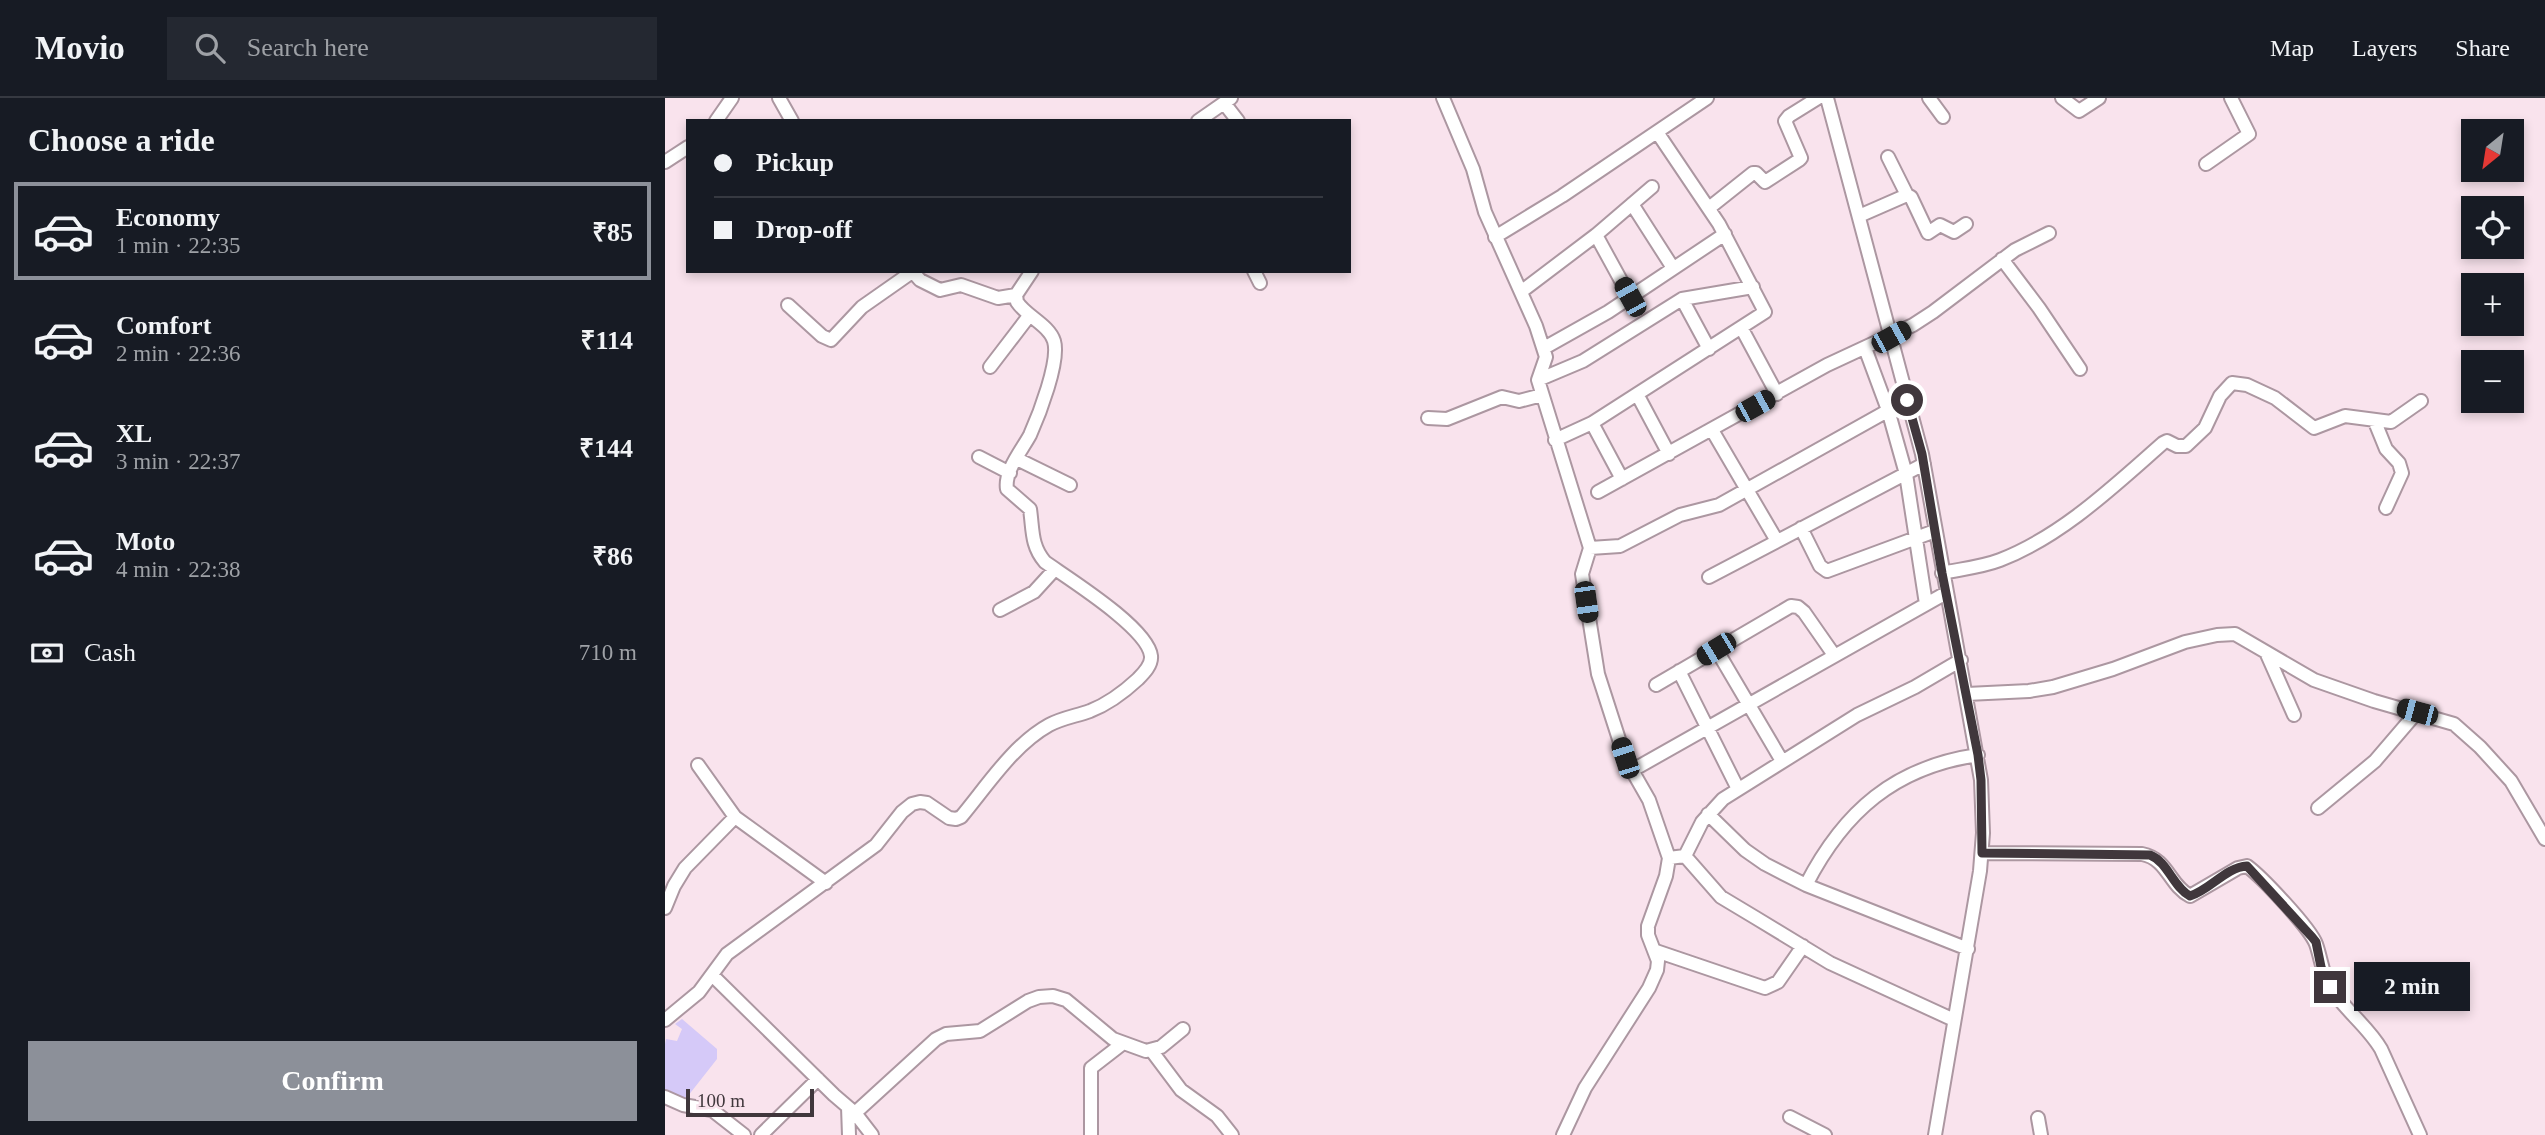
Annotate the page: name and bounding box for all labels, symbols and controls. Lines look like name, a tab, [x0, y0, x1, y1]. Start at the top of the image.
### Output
search box	[167, 17, 657, 80]
icon: search	[191, 29, 229, 67]
text: Movio	[35, 30, 125, 66]
text: Search here	[247, 33, 369, 62]
text: Map	[2270, 35, 2314, 61]
text: Layers	[2352, 35, 2417, 61]
text: Share	[2455, 35, 2510, 61]
north arrow	[2461, 119, 2523, 182]
map controls	[2461, 119, 2524, 413]
text: Choose a ride	[28, 122, 215, 158]
text: Pickup	[756, 148, 834, 177]
button: locate	[2461, 196, 2524, 259]
icon: car	[32, 200, 95, 263]
text: Economy	[116, 203, 220, 232]
text: Drop-off	[756, 215, 852, 244]
text: ₹85	[592, 218, 633, 247]
text: 1 min · 22:35	[116, 233, 241, 258]
button: +	[2461, 273, 2524, 336]
car	[1611, 274, 1650, 320]
icon: car	[32, 308, 95, 371]
text: Comfort	[116, 311, 211, 340]
car	[1868, 318, 1915, 356]
text: ₹114	[581, 326, 633, 355]
text: 2 min · 22:36	[116, 341, 241, 366]
button: −	[2461, 350, 2524, 413]
route start	[1891, 384, 1923, 416]
car	[1732, 387, 1779, 425]
icon: car	[32, 416, 95, 479]
text: XL	[116, 419, 152, 448]
text: ₹144	[579, 434, 633, 463]
text: 3 min · 22:37	[116, 449, 241, 474]
icon: car	[32, 524, 95, 587]
text: Moto	[116, 527, 175, 556]
text: ₹86	[592, 542, 633, 571]
text: 4 min · 22:38	[116, 557, 241, 582]
car	[1573, 580, 1600, 624]
car	[1693, 629, 1740, 669]
icon: cash	[28, 634, 66, 672]
text: Cash	[84, 638, 136, 667]
text: 710 m	[579, 640, 637, 665]
car	[2394, 696, 2441, 728]
car	[1609, 735, 1642, 781]
callout: 2 min	[2355, 962, 2470, 1012]
route end	[2314, 971, 2346, 1003]
text: 2 min	[2384, 974, 2440, 999]
button: Confirm	[28, 1041, 637, 1121]
scale bar	[686, 1086, 814, 1118]
text: 100 m	[697, 1090, 745, 1111]

